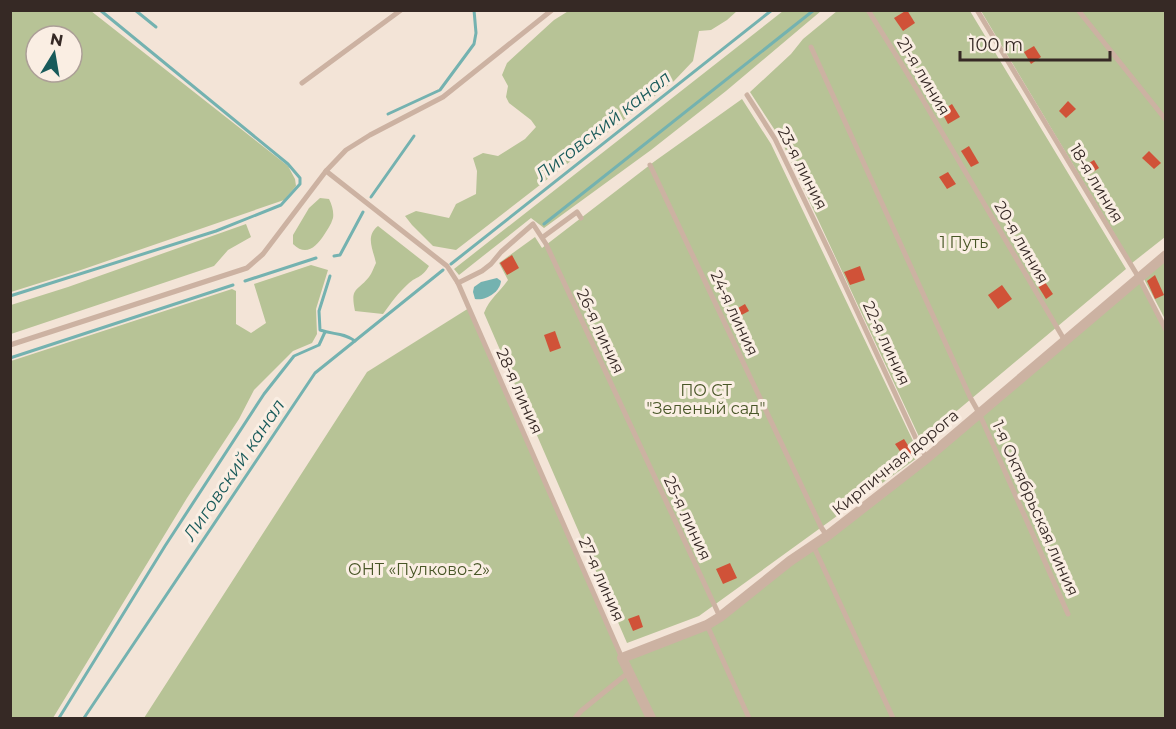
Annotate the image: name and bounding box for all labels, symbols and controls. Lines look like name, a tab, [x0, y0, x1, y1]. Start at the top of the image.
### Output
north arrow	[24, 24, 84, 84]
scale bar	[960, 24, 1110, 62]
text: N	[49, 29, 65, 50]
street label: 21-я линия	[893, 34, 954, 118]
text: 100 m	[969, 34, 1023, 56]
water label: Лиговский канал	[530, 66, 675, 186]
street label: 23-я линия	[774, 124, 832, 213]
street label: 18-я линия	[1066, 141, 1127, 226]
street label: 20-я линия	[990, 198, 1053, 287]
park label: 1 Путь	[940, 233, 988, 252]
street label: 24-я линия	[707, 268, 763, 359]
street label: 26-я линия	[573, 286, 628, 377]
street label: 22-я линия	[859, 298, 914, 388]
street label: 28-я линия	[492, 346, 547, 437]
park label: ПО СТ "Зеленый сад"	[647, 381, 765, 418]
water label: Лиговский канал	[178, 395, 289, 546]
street label: Кирпичная дорога	[828, 406, 962, 519]
street label: 1-я Октябрьская линия	[988, 418, 1083, 599]
street label: 25-я линия	[660, 473, 715, 563]
street label: 27-я линия	[575, 534, 629, 624]
park label: ОНТ «Пулково-2»	[348, 560, 490, 579]

